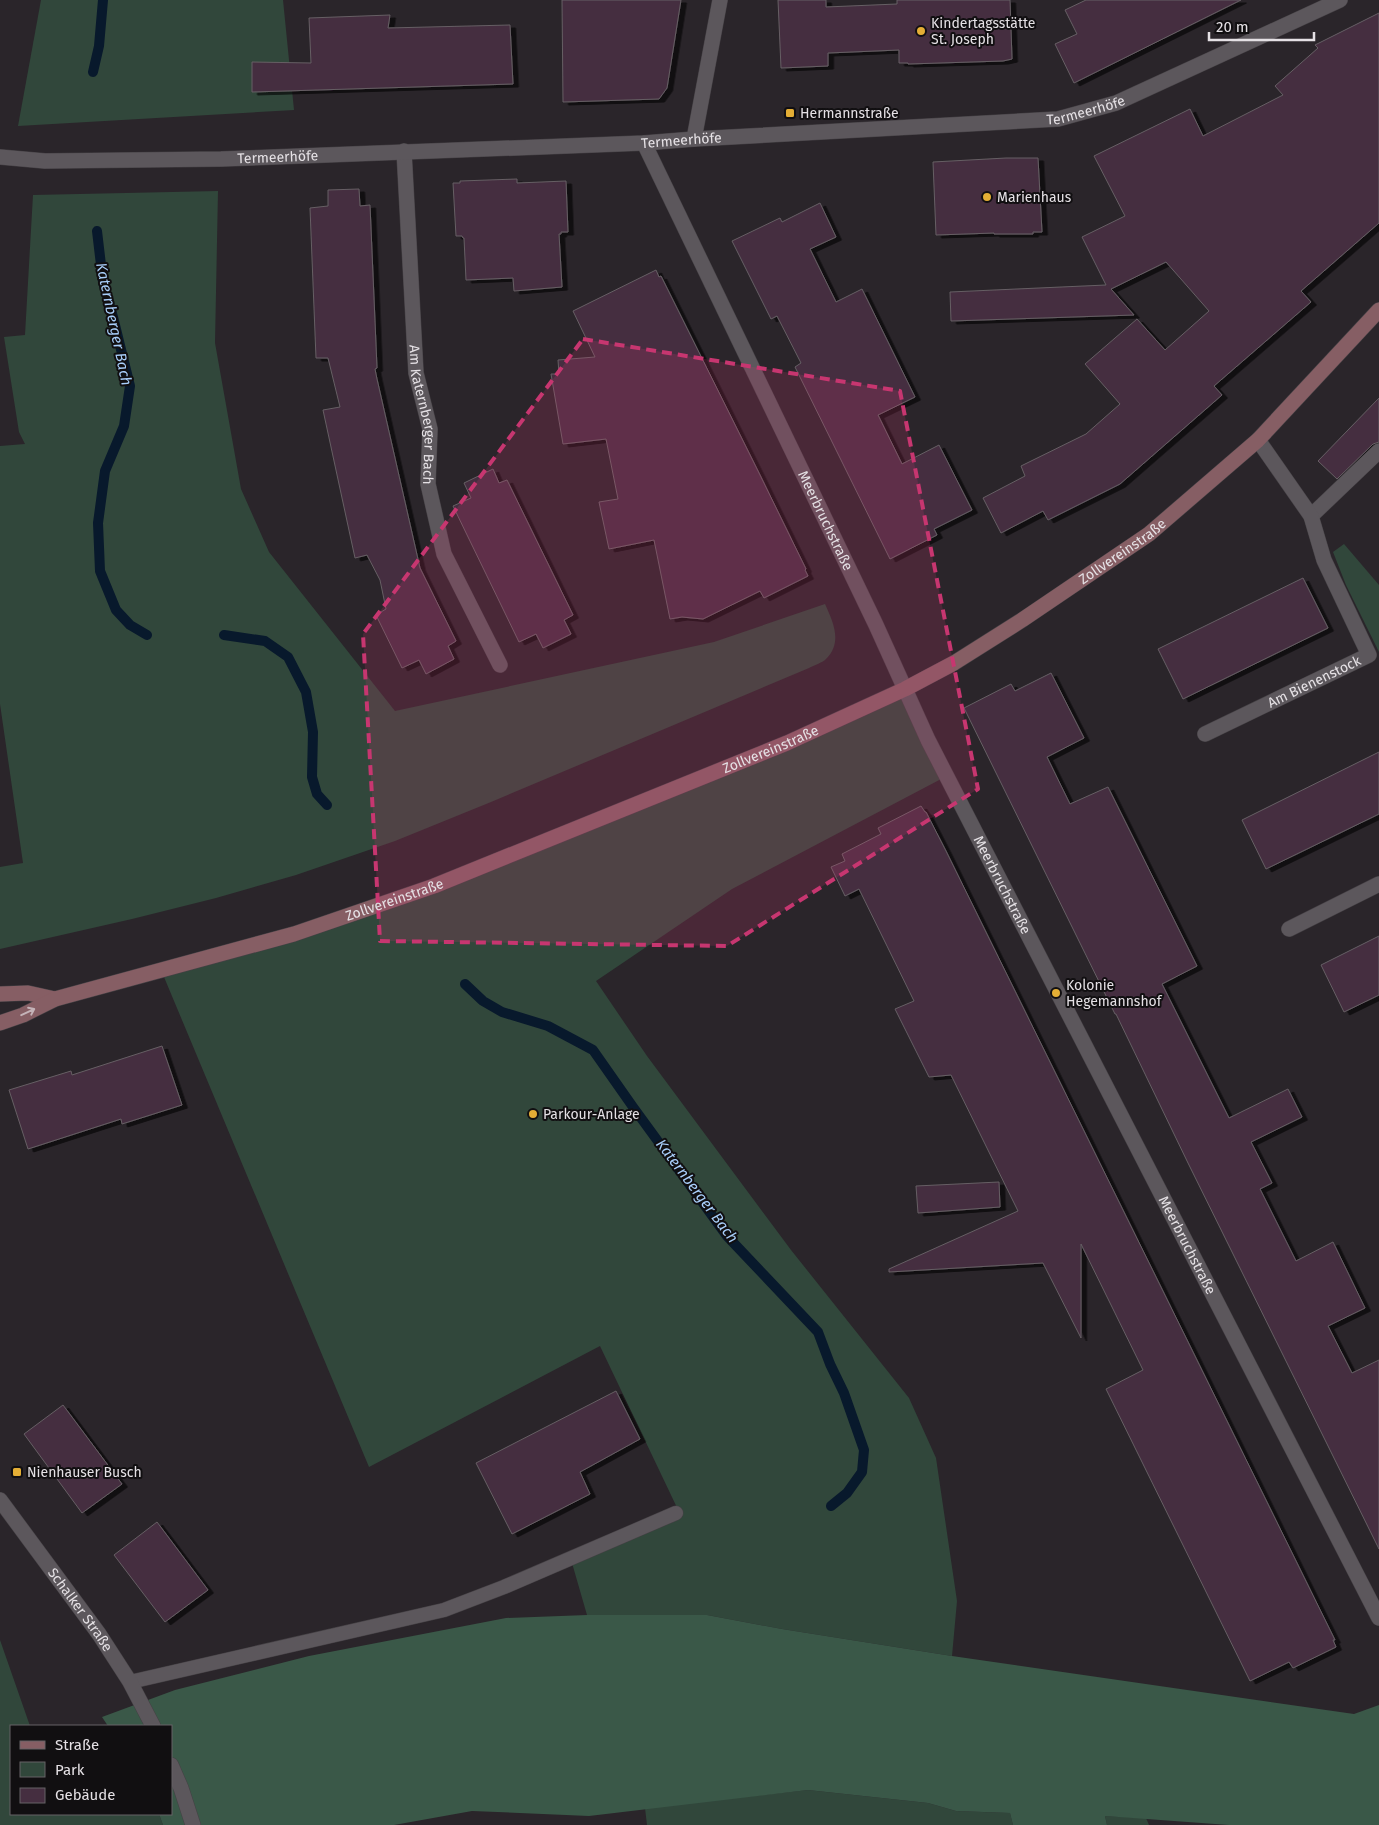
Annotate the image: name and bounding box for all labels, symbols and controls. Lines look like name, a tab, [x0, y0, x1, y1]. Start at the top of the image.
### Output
scale bar	[1209, 10, 1314, 42]
place label: Kindertagsstätte St. Joseph	[931, 15, 1035, 48]
text: 20 m	[1216, 18, 1249, 36]
marker: Kindertagsstätte St. Joseph	[915, 25, 927, 37]
street label: Termeerhöfe	[1046, 92, 1128, 128]
place label: Hermannstraße	[800, 105, 899, 122]
marker: Hermannstraße	[784, 107, 796, 119]
street label: Termeerhöfe	[640, 129, 722, 152]
street label: Termeerhöfe	[237, 147, 318, 167]
place label: Marienhaus	[997, 189, 1072, 206]
marker: Marienhaus	[981, 191, 993, 203]
water label: Katernberger Bach	[92, 261, 136, 387]
street label: Am Katernberger Bach	[406, 344, 439, 485]
street label: Meerbruchstraße	[795, 468, 857, 573]
street label: Zollvereinstraße	[1075, 515, 1169, 588]
street label: Am Bienenstock	[1265, 651, 1364, 711]
street label: Zollvereinstraße	[720, 721, 821, 777]
street label: Meerbruchstraße	[970, 833, 1035, 937]
street label: Zollvereinstraße	[343, 875, 446, 924]
place label: Kolonie Hegemannshof	[1066, 977, 1163, 1010]
marker: Kolonie Hegemannshof	[1050, 987, 1062, 999]
one-way arrow	[20, 1007, 35, 1016]
place label: Parkour-Anlage	[543, 1106, 640, 1123]
marker: Parkour-Anlage	[527, 1108, 539, 1120]
water label: Katernberger Bach	[652, 1136, 742, 1246]
street label: Meerbruchstraße	[1155, 1193, 1220, 1297]
place label: Nienhauser Busch	[27, 1464, 142, 1481]
marker: Nienhauser Busch	[11, 1466, 23, 1478]
street label: Schalker Straße	[45, 1564, 116, 1655]
legend	[10, 1725, 172, 1815]
text: Straße	[55, 1736, 99, 1754]
text: Park	[55, 1761, 85, 1779]
text: Gebäude	[55, 1786, 115, 1804]

